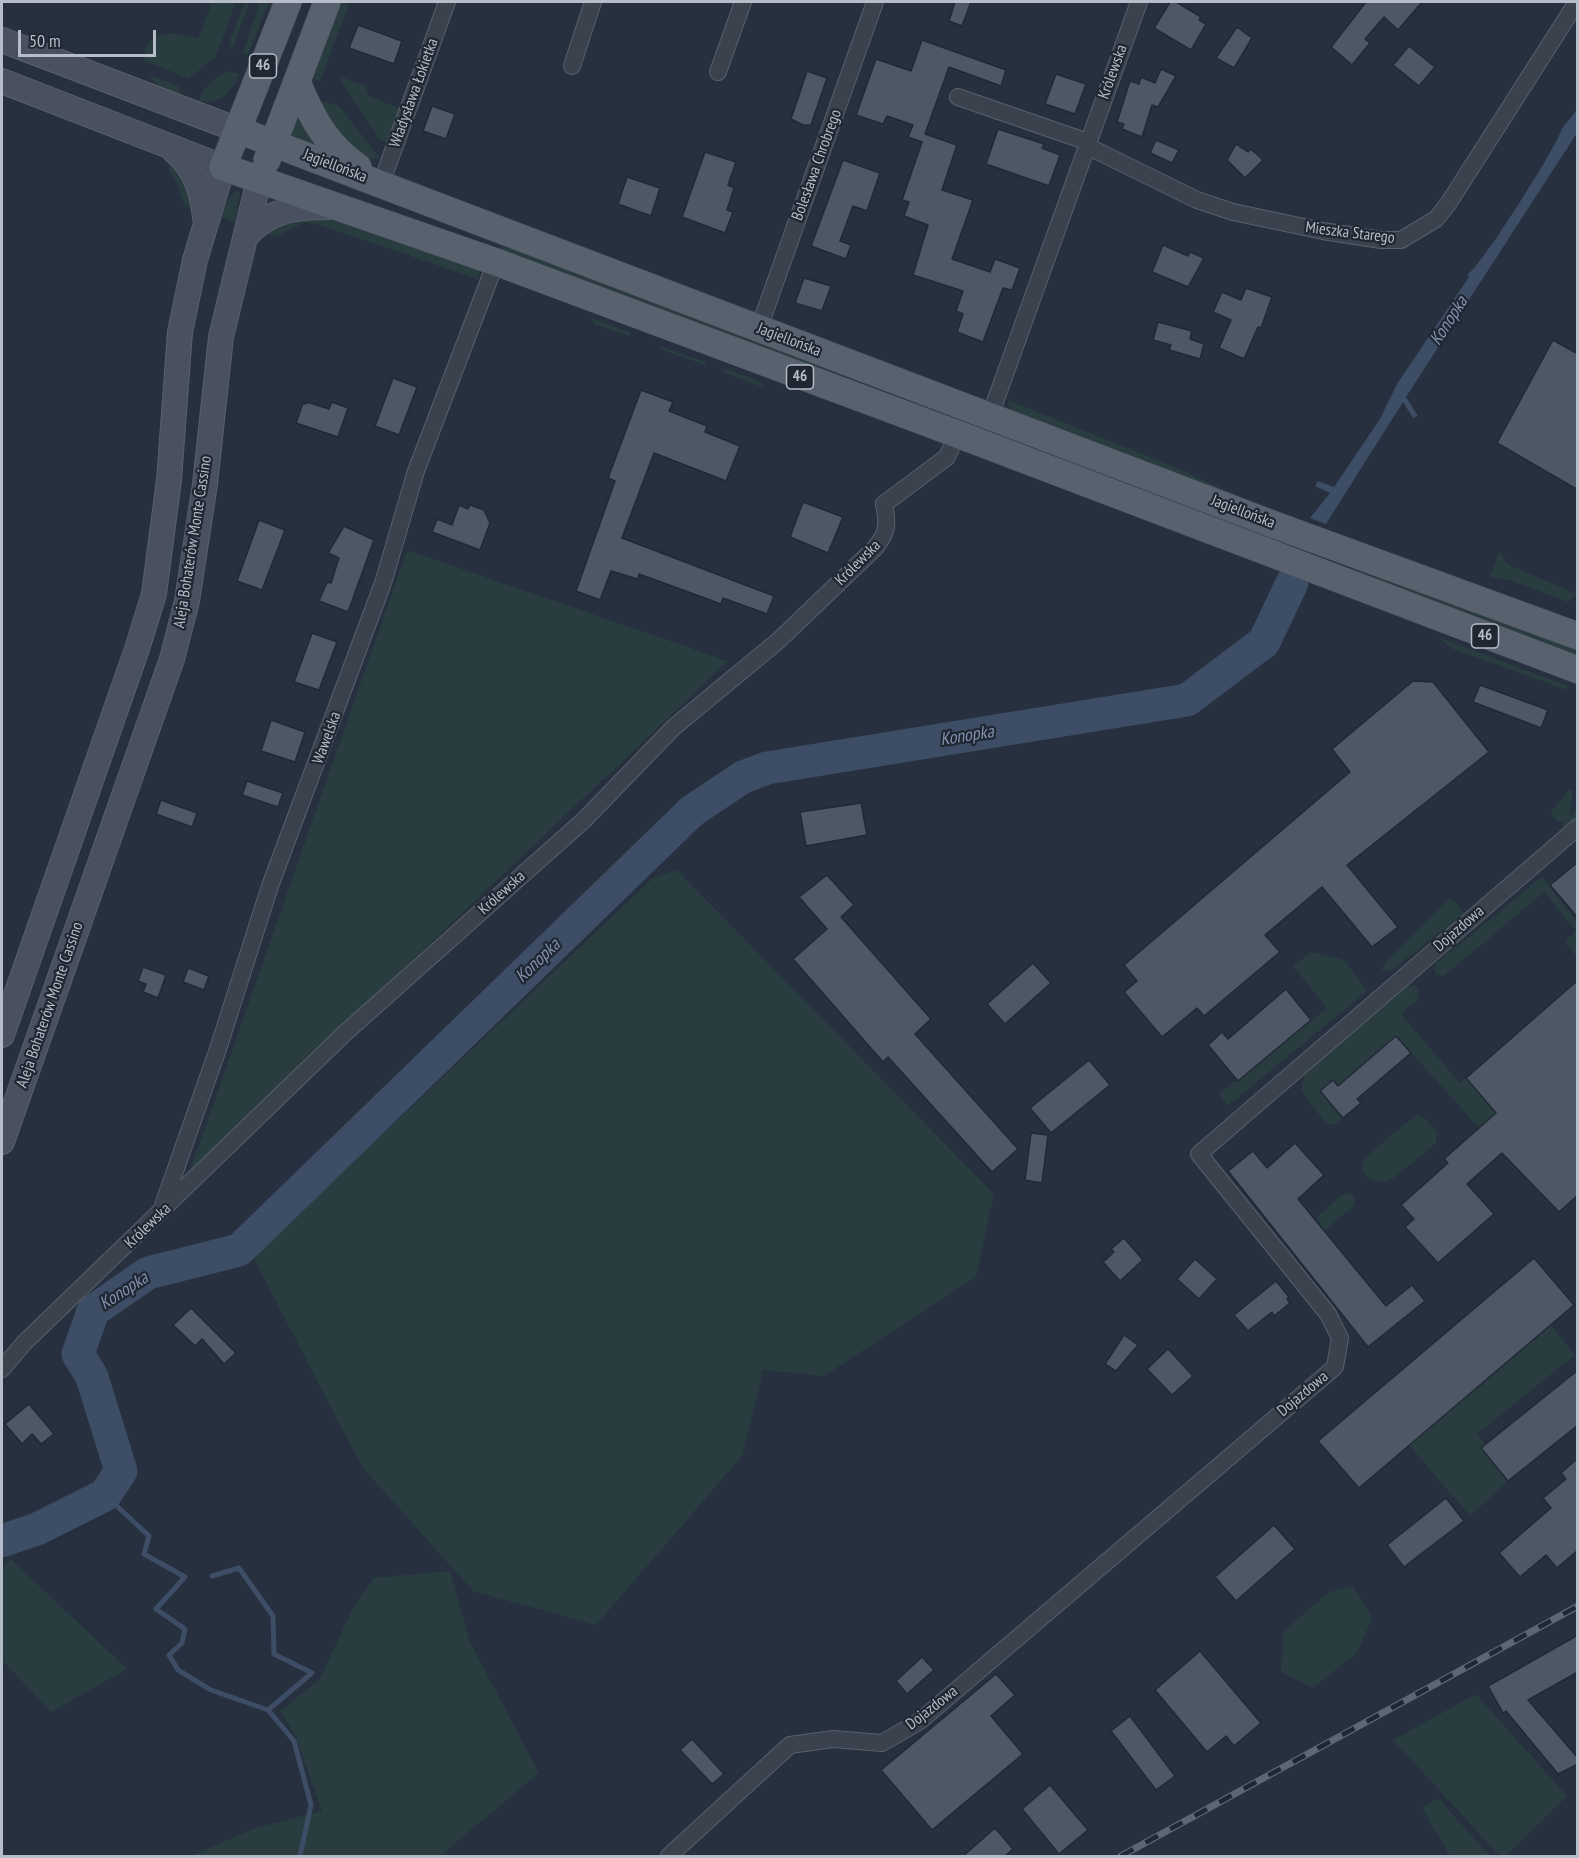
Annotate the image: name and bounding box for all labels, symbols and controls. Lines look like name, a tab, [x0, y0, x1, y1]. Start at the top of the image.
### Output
scale bar	[21, 18, 159, 56]
text: 50 m	[29, 29, 61, 52]
street label: Władysława Łokietka	[385, 36, 443, 150]
street label: Królewska	[1094, 42, 1132, 102]
road number: 46	[250, 54, 276, 78]
street label: Bolesława Chrobrego	[788, 107, 846, 223]
street label: Jagiellońska	[300, 145, 370, 187]
street label: Mieszka Starego	[1304, 218, 1396, 248]
water label: Konopka	[1425, 293, 1473, 349]
street label: Jagiellońska	[754, 319, 824, 361]
road number: 46	[786, 365, 814, 389]
street label: Aleja Bohaterów Monte Cassino	[170, 455, 216, 629]
street label: Jagiellońska	[1208, 491, 1278, 533]
street label: Królewska	[831, 536, 885, 590]
road number: 46	[1472, 624, 1498, 648]
street label: Wawelska	[309, 709, 345, 767]
water label: Konopka	[939, 721, 995, 751]
street label: Królewska	[475, 867, 529, 919]
street label: Dojazdowa	[1430, 902, 1488, 956]
street label: Aleja Bohaterów Monte Cassino	[13, 920, 87, 1090]
water label: Konopka	[511, 935, 565, 987]
street label: Królewska	[121, 1199, 175, 1253]
water label: Konopka	[96, 1267, 152, 1315]
street label: Dojazdowa	[1274, 1367, 1332, 1421]
street label: Dojazdowa	[902, 1682, 962, 1734]

